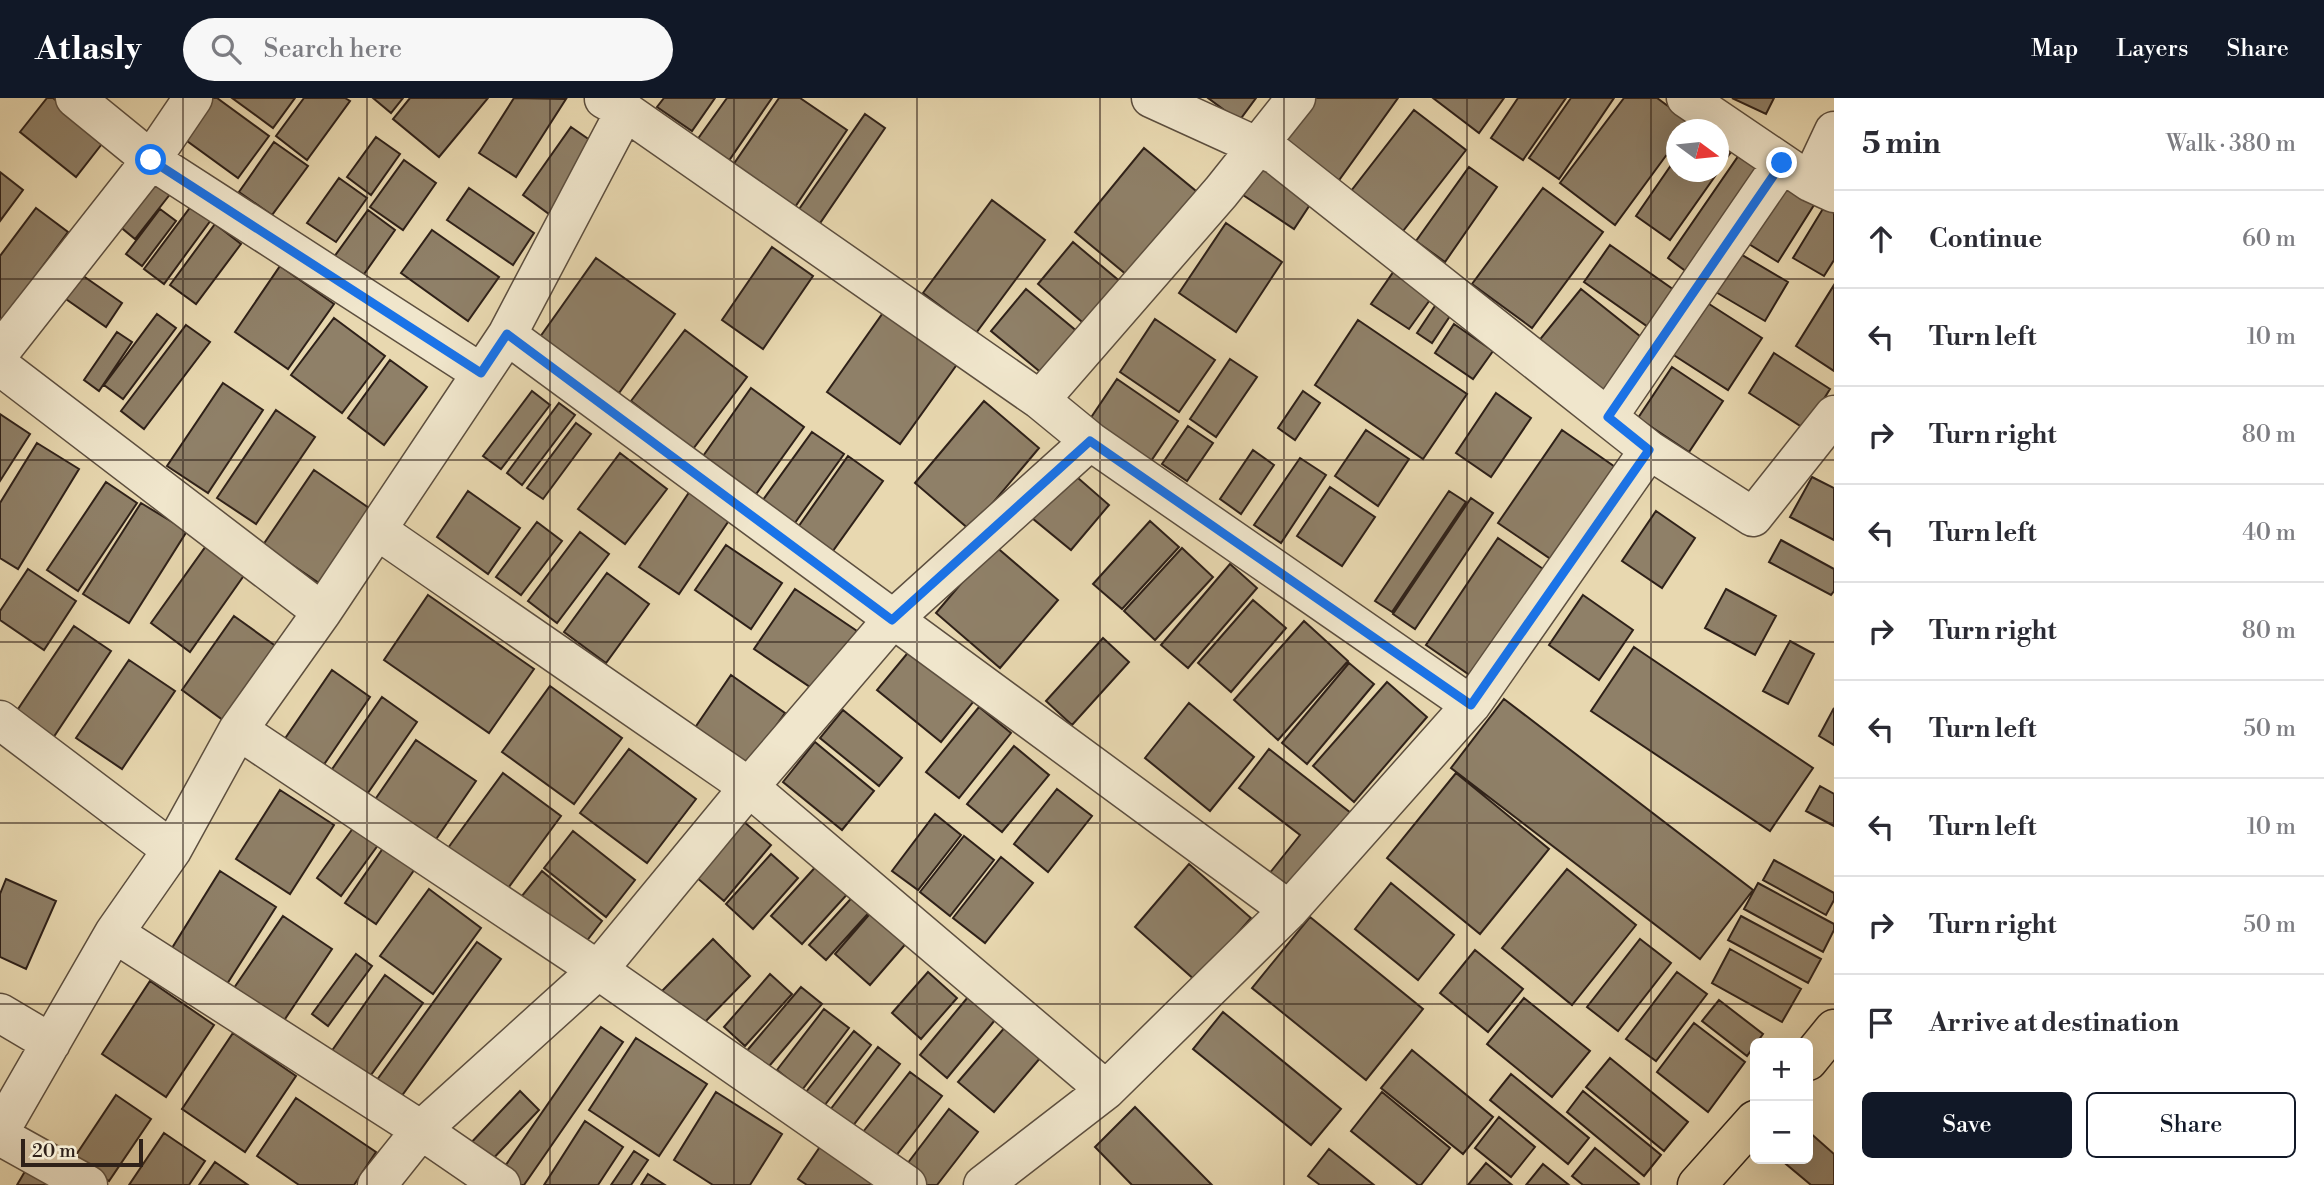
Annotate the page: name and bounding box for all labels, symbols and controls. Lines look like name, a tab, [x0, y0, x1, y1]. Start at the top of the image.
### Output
search box	[183, 18, 673, 81]
text: Atlasly	[35, 29, 141, 70]
icon: search	[207, 30, 245, 68]
text: Search here	[263, 33, 402, 65]
text: Map	[2031, 34, 2078, 64]
text: Layers	[2116, 34, 2188, 64]
text: Share	[2226, 34, 2289, 64]
north arrow	[1666, 119, 1729, 182]
text: 5 min	[1862, 125, 1941, 163]
text: Walk · 380 m	[2166, 130, 2296, 158]
route start	[135, 144, 166, 175]
route end	[1766, 147, 1797, 178]
icon: ahead	[1862, 220, 1900, 258]
text: Continue	[1929, 223, 2042, 255]
text: 60 m	[2242, 225, 2296, 253]
icon: left	[1862, 318, 1900, 356]
text: Turn left	[1929, 321, 2037, 353]
text: 10 m	[2247, 323, 2296, 351]
icon: right	[1862, 416, 1900, 454]
text: Turn right	[1929, 419, 2057, 451]
text: 80 m	[2242, 421, 2296, 449]
icon: left	[1862, 514, 1900, 552]
text: Turn left	[1929, 517, 2037, 549]
text: 40 m	[2242, 519, 2296, 547]
icon: right	[1862, 612, 1900, 650]
text: Turn right	[1929, 615, 2057, 647]
text: 80 m	[2242, 617, 2296, 645]
icon: left	[1862, 710, 1900, 748]
text: Turn left	[1929, 713, 2037, 745]
text: 50 m	[2243, 715, 2296, 743]
icon: left	[1862, 808, 1900, 846]
text: Turn left	[1929, 811, 2037, 843]
text: 10 m	[2247, 813, 2296, 841]
icon: right	[1862, 906, 1900, 944]
text: Turn right	[1929, 909, 2057, 941]
text: 50 m	[2243, 911, 2296, 939]
icon: arrive	[1862, 1004, 1900, 1042]
text: Arrive at destination	[1929, 1007, 2179, 1039]
map controls	[1750, 1038, 1813, 1164]
button: +	[1750, 1038, 1813, 1101]
button: Save	[1862, 1092, 2072, 1158]
button: Share	[2086, 1092, 2296, 1158]
button: −	[1750, 1101, 1813, 1164]
scale bar	[21, 1136, 144, 1168]
text: 20 m	[32, 1139, 76, 1163]

